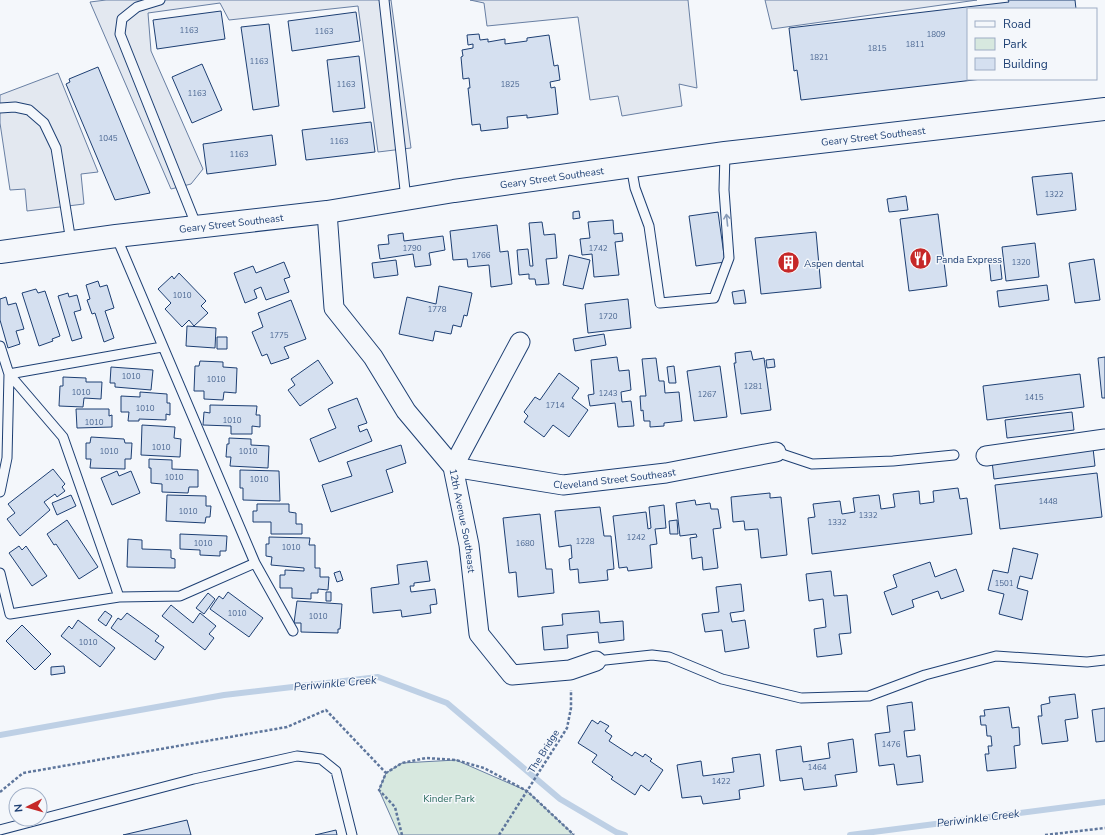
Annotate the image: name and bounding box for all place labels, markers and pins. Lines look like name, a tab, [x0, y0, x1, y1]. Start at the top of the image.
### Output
restaurant icon: Panda Express	[908, 246, 934, 272]
building icon: Aspen dental	[775, 250, 801, 276]
place label: Panda Express	[936, 253, 1002, 267]
place label: Aspen dental	[804, 257, 864, 271]

